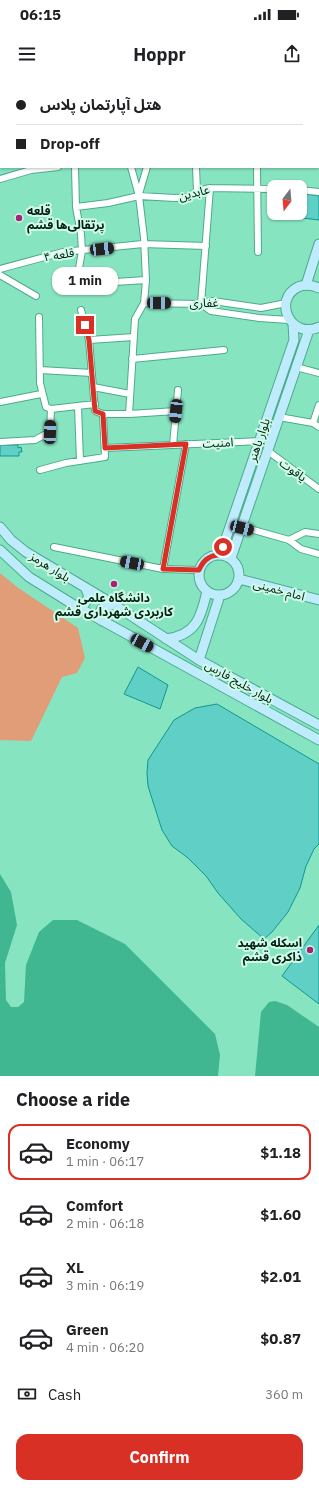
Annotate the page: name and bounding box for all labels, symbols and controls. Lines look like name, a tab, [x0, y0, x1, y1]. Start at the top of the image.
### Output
text: 06:15	[20, 5, 61, 24]
icon: menu	[16, 43, 38, 65]
text: Hoppr	[133, 43, 186, 66]
icon: share	[281, 43, 303, 65]
text: هتل آپارتمان پلاس	[40, 95, 161, 114]
text: Drop-off	[40, 134, 100, 153]
north arrow	[267, 180, 307, 220]
map controls	[267, 180, 307, 220]
street label: عابدین	[177, 181, 211, 204]
place label: قلعه پرتقالی‌ها قشم	[27, 203, 105, 234]
marker: قلعه پرتقالی‌ها قشم	[14, 213, 24, 223]
car	[89, 242, 115, 256]
street label: قلعه ۴	[42, 244, 75, 265]
callout: 1 min	[52, 267, 118, 295]
text: 1 min	[68, 272, 102, 289]
street label: غفاری	[189, 295, 219, 310]
car	[147, 297, 171, 309]
route end	[76, 316, 94, 334]
car	[169, 398, 183, 424]
street label: بلوار باهنر	[244, 416, 273, 465]
car	[44, 420, 56, 444]
street label: امنیت	[202, 434, 234, 451]
street label: یاقوت	[277, 455, 310, 485]
car	[229, 519, 255, 537]
route start	[214, 538, 232, 556]
street label: بلوار هرمز	[26, 548, 73, 585]
car	[119, 555, 145, 571]
street label: امام خمینی	[251, 575, 307, 606]
marker: دانشگاه علمی کاربردی شهرداری قشم	[109, 579, 119, 589]
place label: دانشگاه علمی کاربردی شهرداری قشم	[55, 590, 174, 621]
car	[129, 632, 155, 654]
street label: بلوار خلیج فارس	[202, 657, 276, 708]
place label: اسکله شهید ذاکری قشم	[238, 935, 302, 966]
marker: اسکله شهید ذاکری قشم	[305, 945, 315, 955]
text: Choose a ride	[16, 1088, 130, 1111]
icon: car	[18, 1134, 54, 1170]
text: Economy	[66, 1134, 130, 1153]
text: $1.18	[260, 1143, 301, 1162]
text: 1 min · 06:17	[66, 1153, 144, 1170]
icon: car	[18, 1196, 54, 1232]
text: Comfort	[66, 1196, 123, 1215]
text: $1.60	[260, 1205, 301, 1224]
text: 2 min · 06:18	[66, 1215, 144, 1232]
icon: car	[18, 1258, 54, 1294]
text: XL	[66, 1258, 84, 1277]
text: $2.01	[260, 1267, 301, 1286]
text: 3 min · 06:19	[66, 1277, 144, 1294]
icon: car	[18, 1320, 54, 1356]
text: Green	[66, 1320, 109, 1339]
text: $0.87	[260, 1329, 301, 1348]
text: 4 min · 06:20	[66, 1339, 144, 1356]
icon: cash	[16, 1383, 38, 1405]
text: Cash	[48, 1385, 81, 1404]
text: 360 m	[265, 1386, 303, 1403]
button: Confirm	[16, 1434, 303, 1480]

